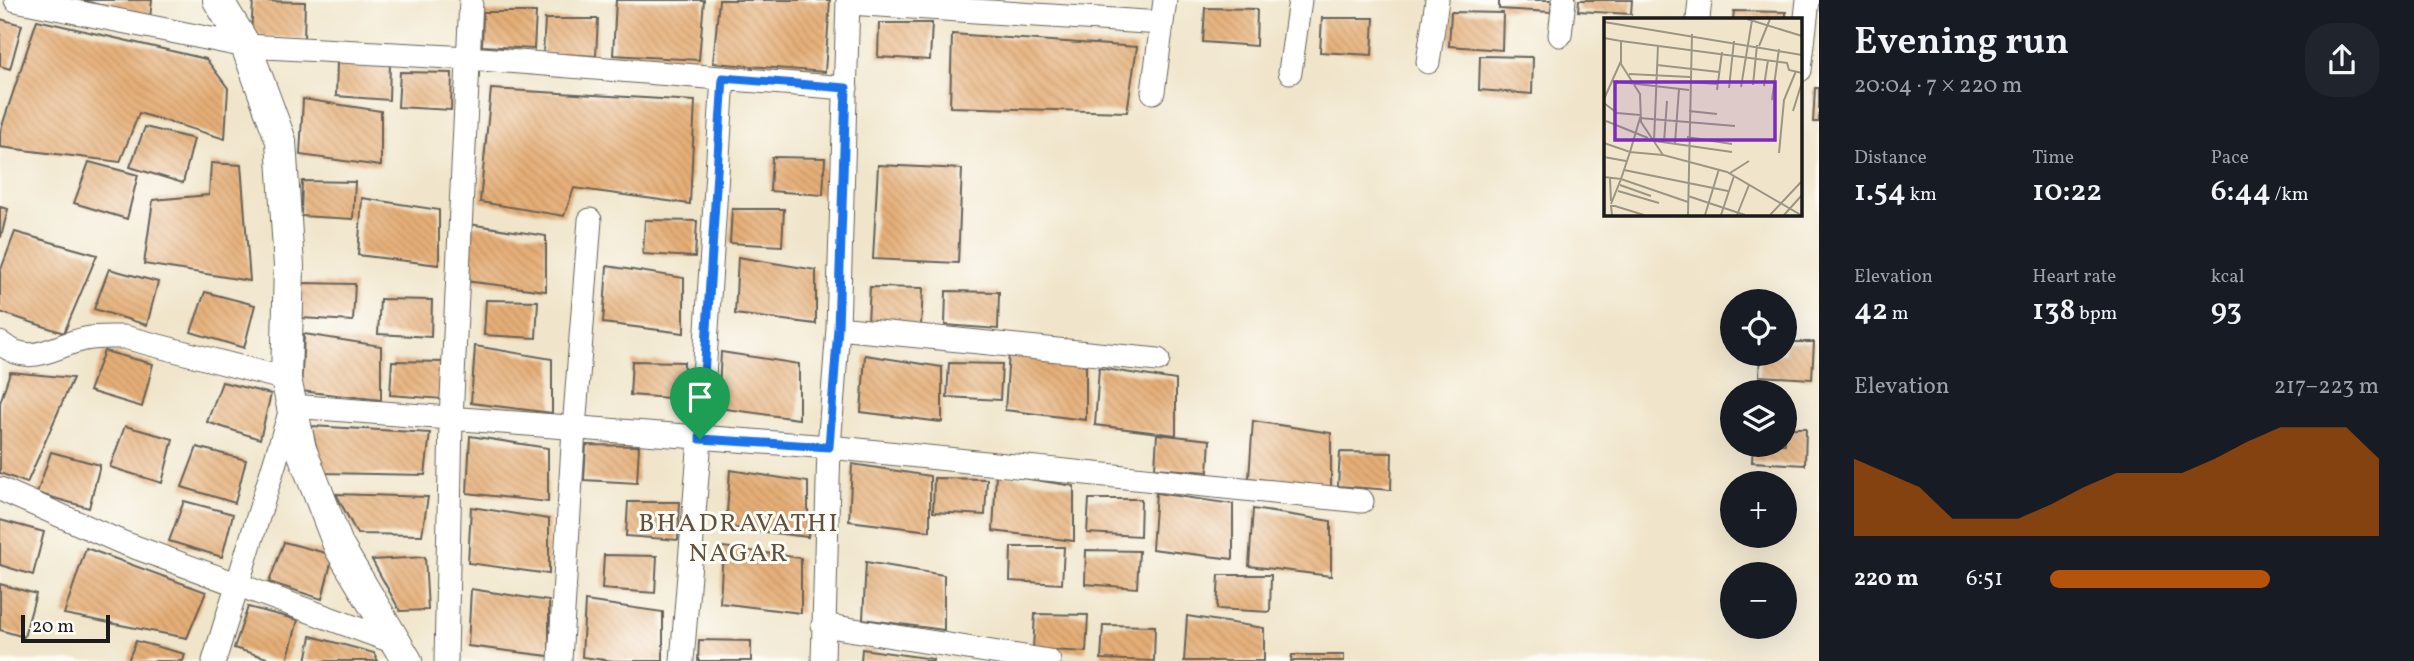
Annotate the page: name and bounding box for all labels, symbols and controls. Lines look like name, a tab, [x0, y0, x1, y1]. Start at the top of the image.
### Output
text: Evening run	[1854, 17, 2069, 70]
inset map	[1604, 18, 1801, 215]
button: share	[2305, 23, 2379, 97]
text: 20:04 · 7 × 220 m	[1854, 70, 2022, 102]
text: Distance	[1854, 145, 1927, 171]
text: Time	[2032, 145, 2074, 171]
text: Pace	[2211, 145, 2249, 171]
text: 1.54	[1854, 171, 1906, 213]
text: 10:22	[2032, 171, 2102, 213]
text: 6:44	[2211, 171, 2271, 213]
text: km	[1906, 182, 1937, 208]
text: /km	[2271, 182, 2309, 208]
text: Elevation	[1854, 264, 1933, 290]
text: Heart rate	[2032, 264, 2116, 290]
text: kcal	[2211, 264, 2244, 290]
map controls	[1720, 289, 1797, 639]
button: locate	[1720, 289, 1797, 366]
text: 42	[1854, 290, 1888, 332]
text: 138	[2032, 290, 2075, 332]
text: 93	[2211, 290, 2242, 332]
text: m	[1888, 301, 1909, 327]
text: bpm	[2075, 301, 2117, 327]
pin	[670, 367, 730, 439]
text: Elevation	[1854, 371, 1950, 403]
text: 217–223 m	[2274, 371, 2379, 403]
icon: arrive	[681, 378, 719, 416]
button: layers	[1720, 380, 1797, 457]
button: +	[1720, 471, 1797, 548]
district label: BHADRAVATHI NAGAR	[638, 506, 840, 572]
button: −	[1720, 562, 1797, 639]
text: 220 m	[1854, 563, 1919, 595]
text: 6:51	[1966, 563, 2003, 595]
scale bar	[21, 612, 110, 644]
text: 20 m	[32, 614, 74, 640]

